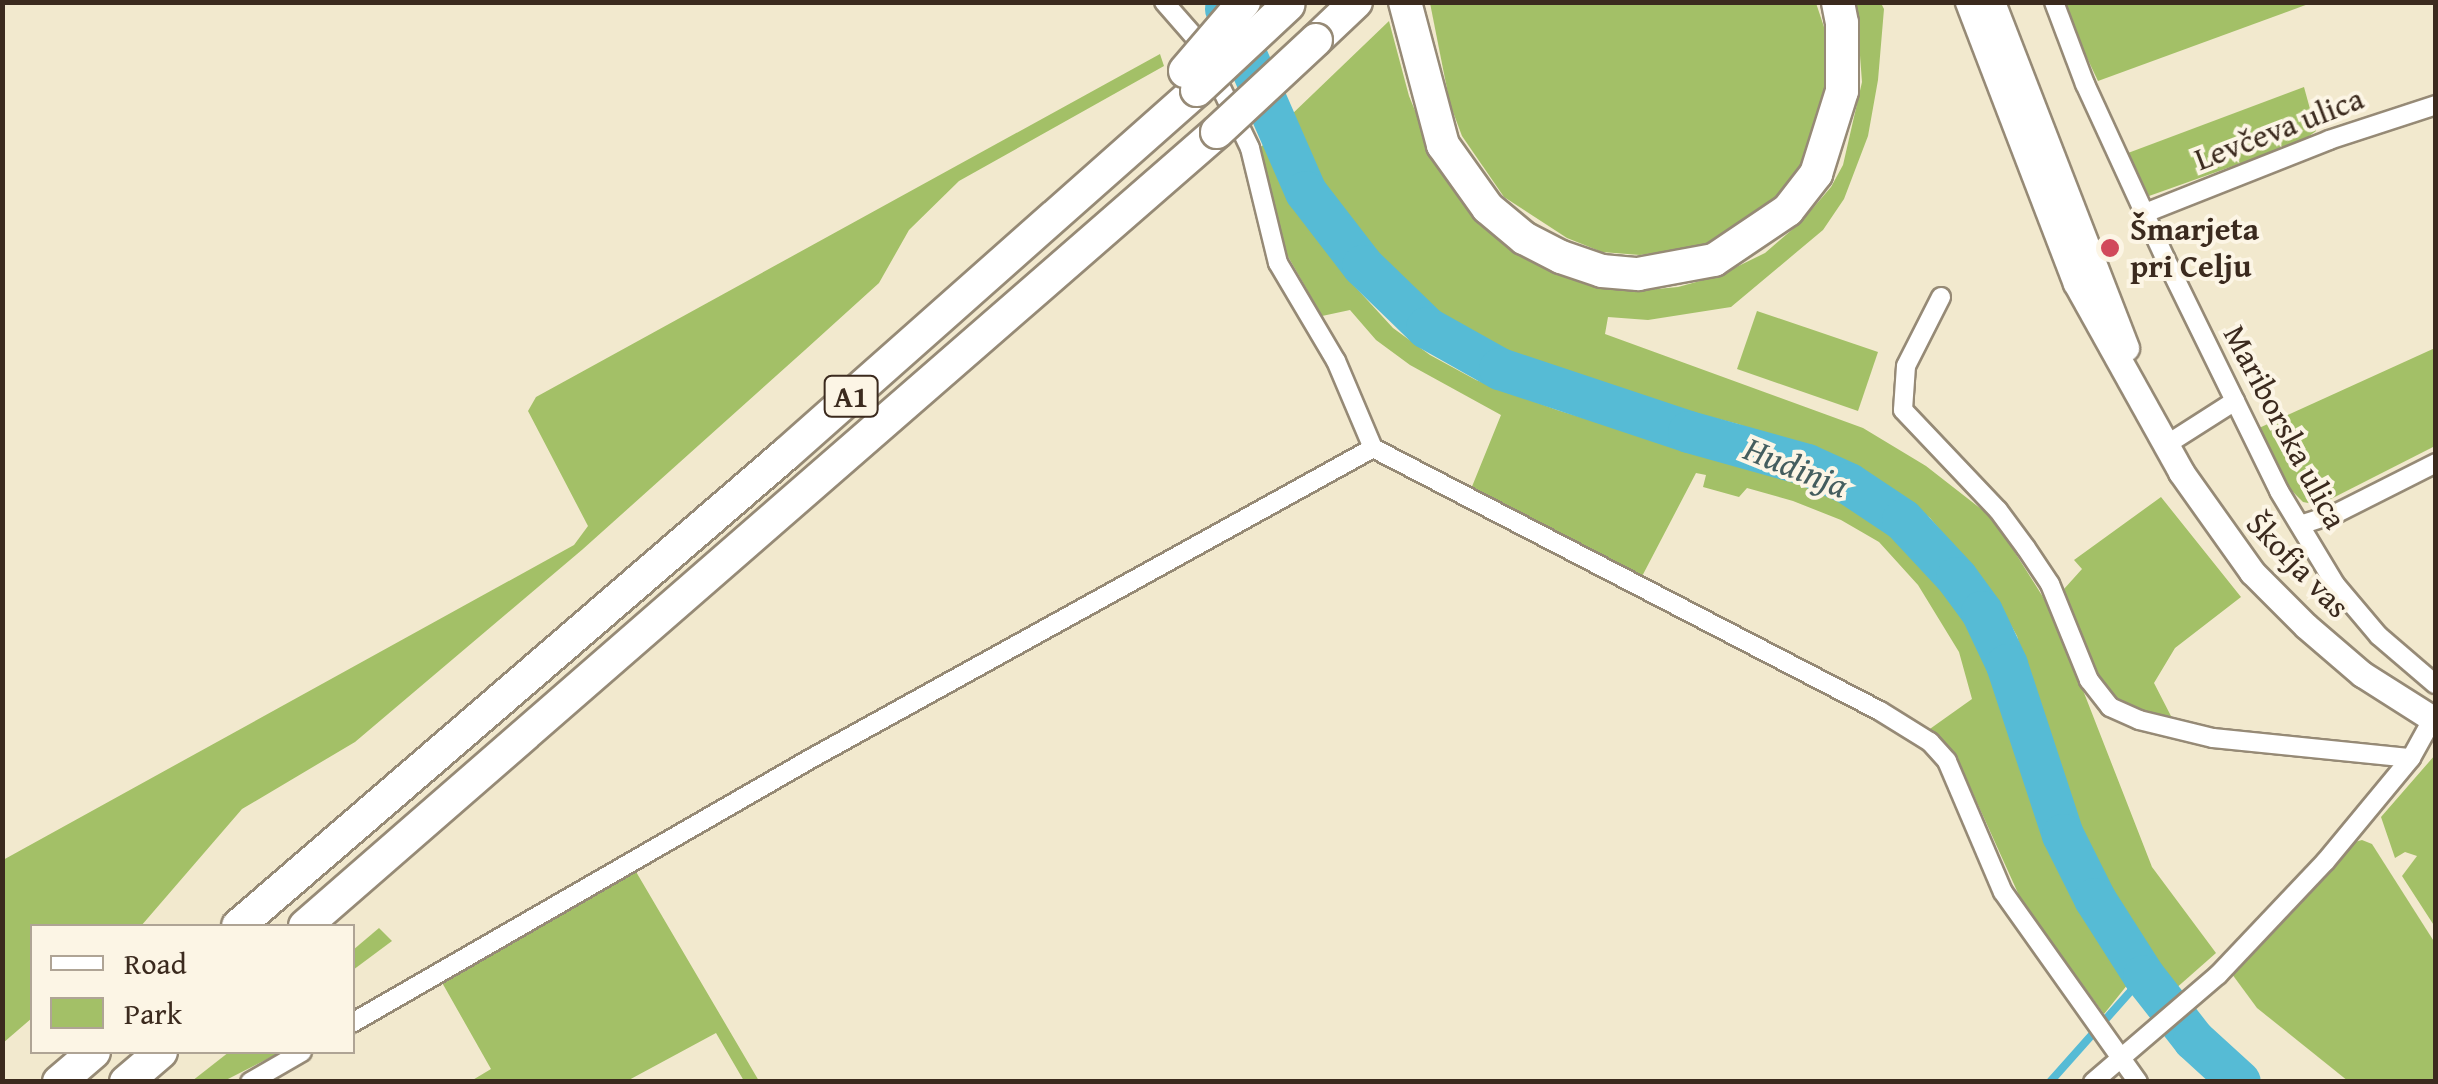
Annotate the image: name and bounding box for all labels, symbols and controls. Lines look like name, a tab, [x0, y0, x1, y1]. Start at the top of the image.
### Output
street label: Levčeva ulica	[2189, 79, 2369, 179]
place label: Šmarjeta pri Celju	[2130, 211, 2259, 286]
marker: Šmarjeta pri Celju	[2099, 237, 2121, 259]
street label: Mariborska ulica	[2215, 319, 2355, 535]
road number: A1	[824, 371, 878, 421]
water label: Hudinja	[1738, 427, 1854, 507]
street label: Škofja vas	[2238, 504, 2358, 626]
legend	[30, 924, 355, 1054]
text: Road	[124, 941, 187, 985]
text: Park	[124, 991, 182, 1035]

